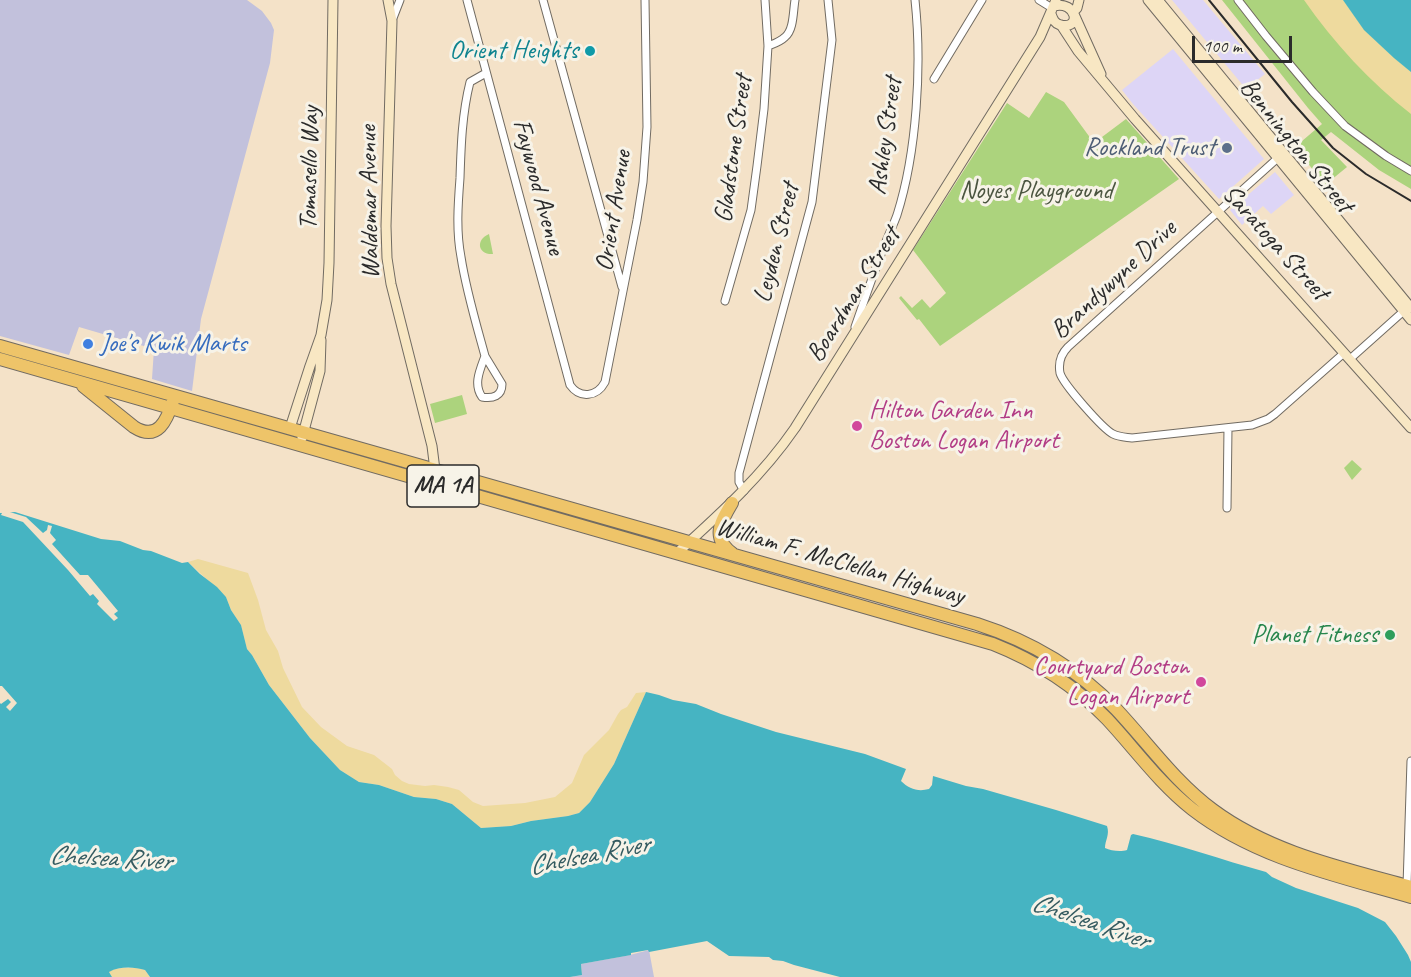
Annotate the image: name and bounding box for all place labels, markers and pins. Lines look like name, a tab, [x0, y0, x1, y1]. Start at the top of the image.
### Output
place label: Orient Heights	[449, 35, 578, 67]
marker: Orient Heights	[583, 44, 597, 58]
place label: Rockland Trust	[1084, 132, 1215, 164]
marker: Rockland Trust	[1220, 141, 1234, 155]
place label: Joe's Kwik Marts	[100, 328, 247, 360]
marker: Joe's Kwik Marts	[81, 337, 95, 351]
place label: Hilton Garden Inn Boston Logan Airport	[869, 395, 1058, 456]
marker: Hilton Garden Inn Boston Logan Airport	[850, 419, 864, 433]
place label: Planet Fitness	[1251, 619, 1378, 651]
marker: Planet Fitness	[1383, 628, 1397, 642]
place label: Courtyard Boston Logan Airport	[1034, 651, 1189, 712]
marker: Courtyard Boston Logan Airport	[1194, 675, 1208, 689]

